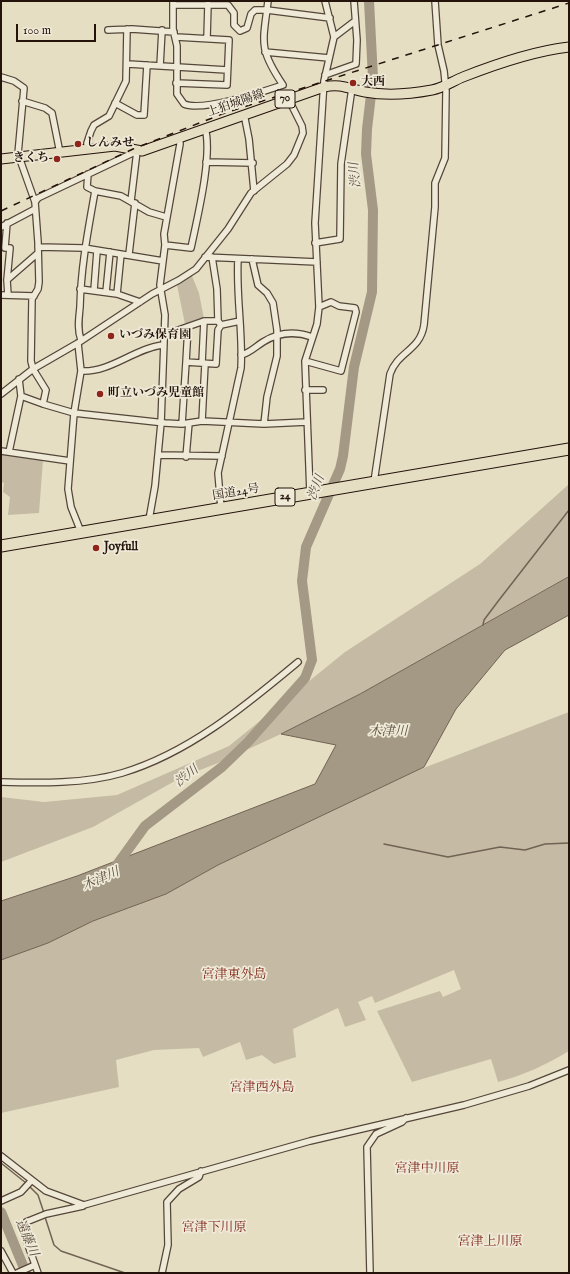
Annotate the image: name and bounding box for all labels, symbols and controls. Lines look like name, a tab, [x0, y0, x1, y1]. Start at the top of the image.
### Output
scale bar	[18, 16, 98, 42]
text: 100 m	[23, 23, 51, 38]
place label: 大西	[361, 76, 385, 90]
marker: 大西	[348, 78, 358, 88]
street label: 上狛城陽線	[205, 87, 267, 121]
road number: 70	[275, 90, 295, 108]
place label: しんみせ	[86, 137, 134, 151]
marker: しんみせ	[73, 139, 83, 149]
place label: きくち	[13, 152, 49, 166]
marker: きくち	[52, 154, 62, 164]
water label: 渋川	[347, 161, 365, 189]
place label: いづみ保育園	[119, 329, 191, 343]
marker: いづみ保育園	[106, 331, 116, 341]
place label: 町立いづみ児童館	[108, 387, 204, 401]
marker: 町立いづみ児童館	[95, 389, 105, 399]
water label: 渋川	[305, 473, 329, 503]
street label: 国道24号	[211, 482, 261, 504]
road number: 24	[275, 488, 295, 506]
place label: Joyfull	[104, 541, 138, 555]
marker: Joyfull	[91, 543, 101, 553]
water label: 木津川	[369, 724, 407, 740]
water label: 渋川	[172, 763, 202, 791]
water label: 木津川	[80, 865, 122, 895]
district label: 宮津東外島	[202, 967, 266, 983]
district label: 宮津西外島	[230, 1080, 294, 1096]
district label: 宮津中川原	[395, 1161, 459, 1177]
water label: 遠藤川	[11, 1217, 41, 1259]
district label: 宮津下川原	[182, 1220, 246, 1236]
district label: 宮津上川原	[458, 1234, 522, 1250]

